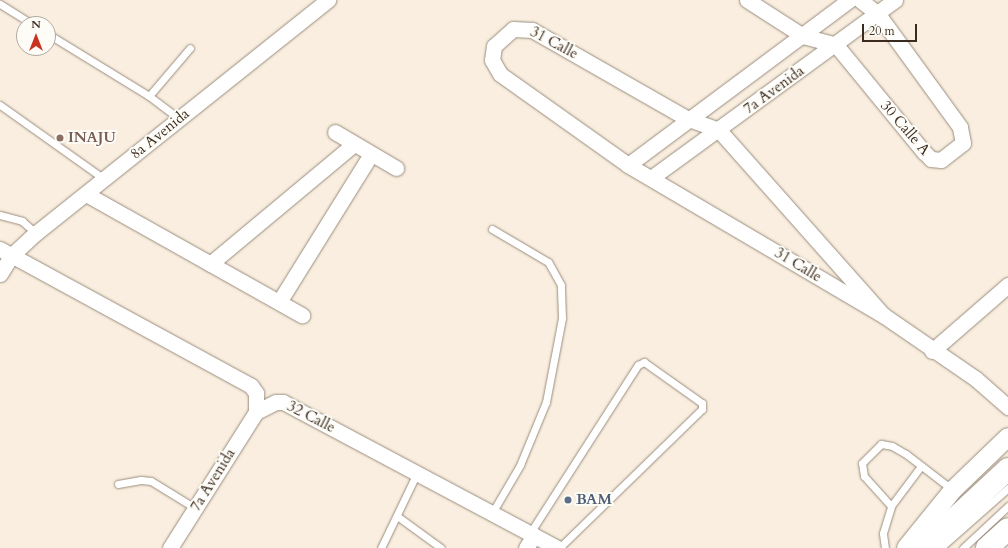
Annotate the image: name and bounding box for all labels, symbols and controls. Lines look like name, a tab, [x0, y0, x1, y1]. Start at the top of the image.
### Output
north arrow	[16, 16, 56, 56]
scale bar	[864, 16, 919, 42]
text: N	[31, 17, 41, 32]
street label: 31 Calle	[527, 23, 581, 63]
text: 20 m	[869, 23, 895, 39]
street label: 7a Avenida	[740, 62, 808, 118]
street label: 30 Calle A	[876, 97, 934, 159]
street label: 8a Avenida	[127, 105, 193, 163]
place label: INAJU	[68, 129, 116, 147]
marker: INAJU	[55, 133, 65, 143]
street label: 31 Calle	[771, 244, 825, 286]
street label: 32 Calle	[284, 397, 338, 437]
street label: 7a Avenida	[187, 445, 239, 515]
place label: BAM	[576, 491, 612, 509]
marker: BAM	[563, 495, 573, 505]

